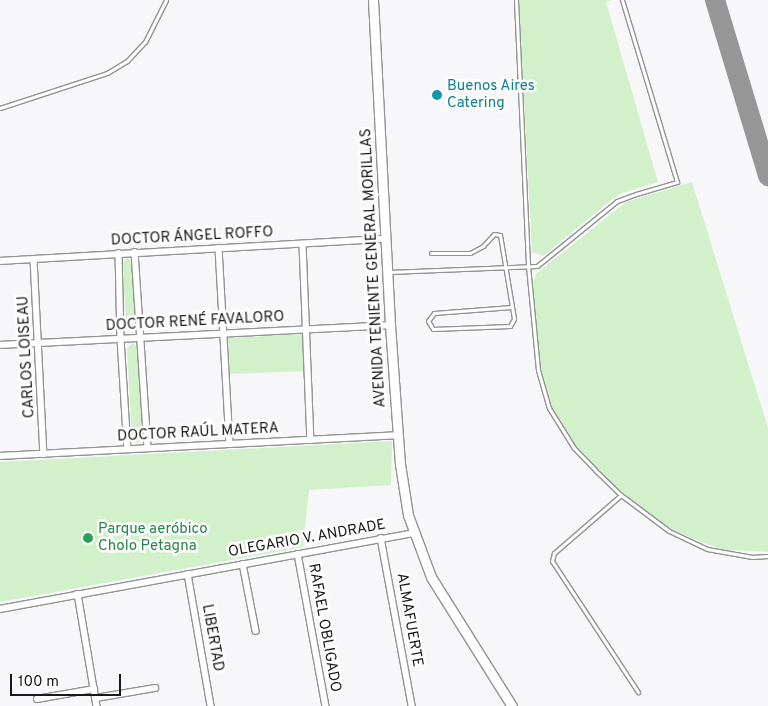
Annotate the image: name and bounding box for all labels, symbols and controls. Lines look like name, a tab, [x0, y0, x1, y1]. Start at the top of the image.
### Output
place label: Buenos Aires Catering	[447, 77, 535, 112]
marker: Buenos Aires Catering	[431, 89, 443, 101]
street label: AVENIDA TENIENTE GENERAL MORILLAS	[358, 127, 390, 409]
street label: DOCTOR ÁNGEL ROFFO	[110, 224, 274, 250]
street label: CARLOS LOISEAU	[15, 295, 39, 419]
street label: DOCTOR RENÉ FAVALORO	[105, 308, 285, 336]
street label: DOCTOR RAÚL MATERA	[117, 420, 279, 446]
street label: OLEGARIO V. ANDRADE	[226, 516, 388, 562]
place label: Parque aeróbico Cholo Petagna	[98, 520, 207, 555]
marker: Parque aeróbico Cholo Petagna	[82, 532, 94, 544]
street label: RAFAEL OBLIGADO	[304, 562, 344, 694]
street label: ALMAFUERTE	[392, 572, 426, 668]
street label: LIBERTAD	[197, 603, 227, 673]
scale bar	[12, 664, 124, 696]
text: 100 m	[18, 673, 59, 692]

